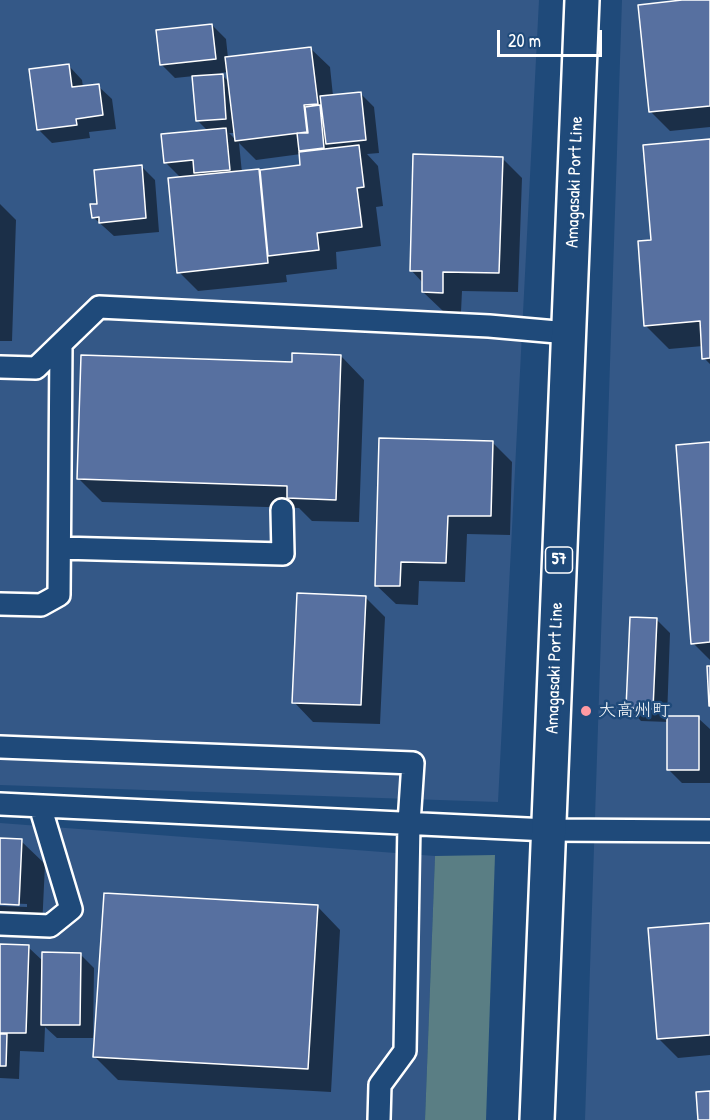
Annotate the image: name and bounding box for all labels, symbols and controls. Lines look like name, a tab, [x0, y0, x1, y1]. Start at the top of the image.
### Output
scale bar	[500, 18, 605, 56]
text: 20 m	[508, 28, 541, 53]
street label: Amagasaki Port Line	[562, 116, 588, 248]
road number: 57	[546, 547, 572, 573]
street label: Amagasaki Port Line	[542, 602, 568, 734]
place label: 大高州町	[598, 700, 670, 722]
marker: 大高州町	[579, 704, 593, 718]

